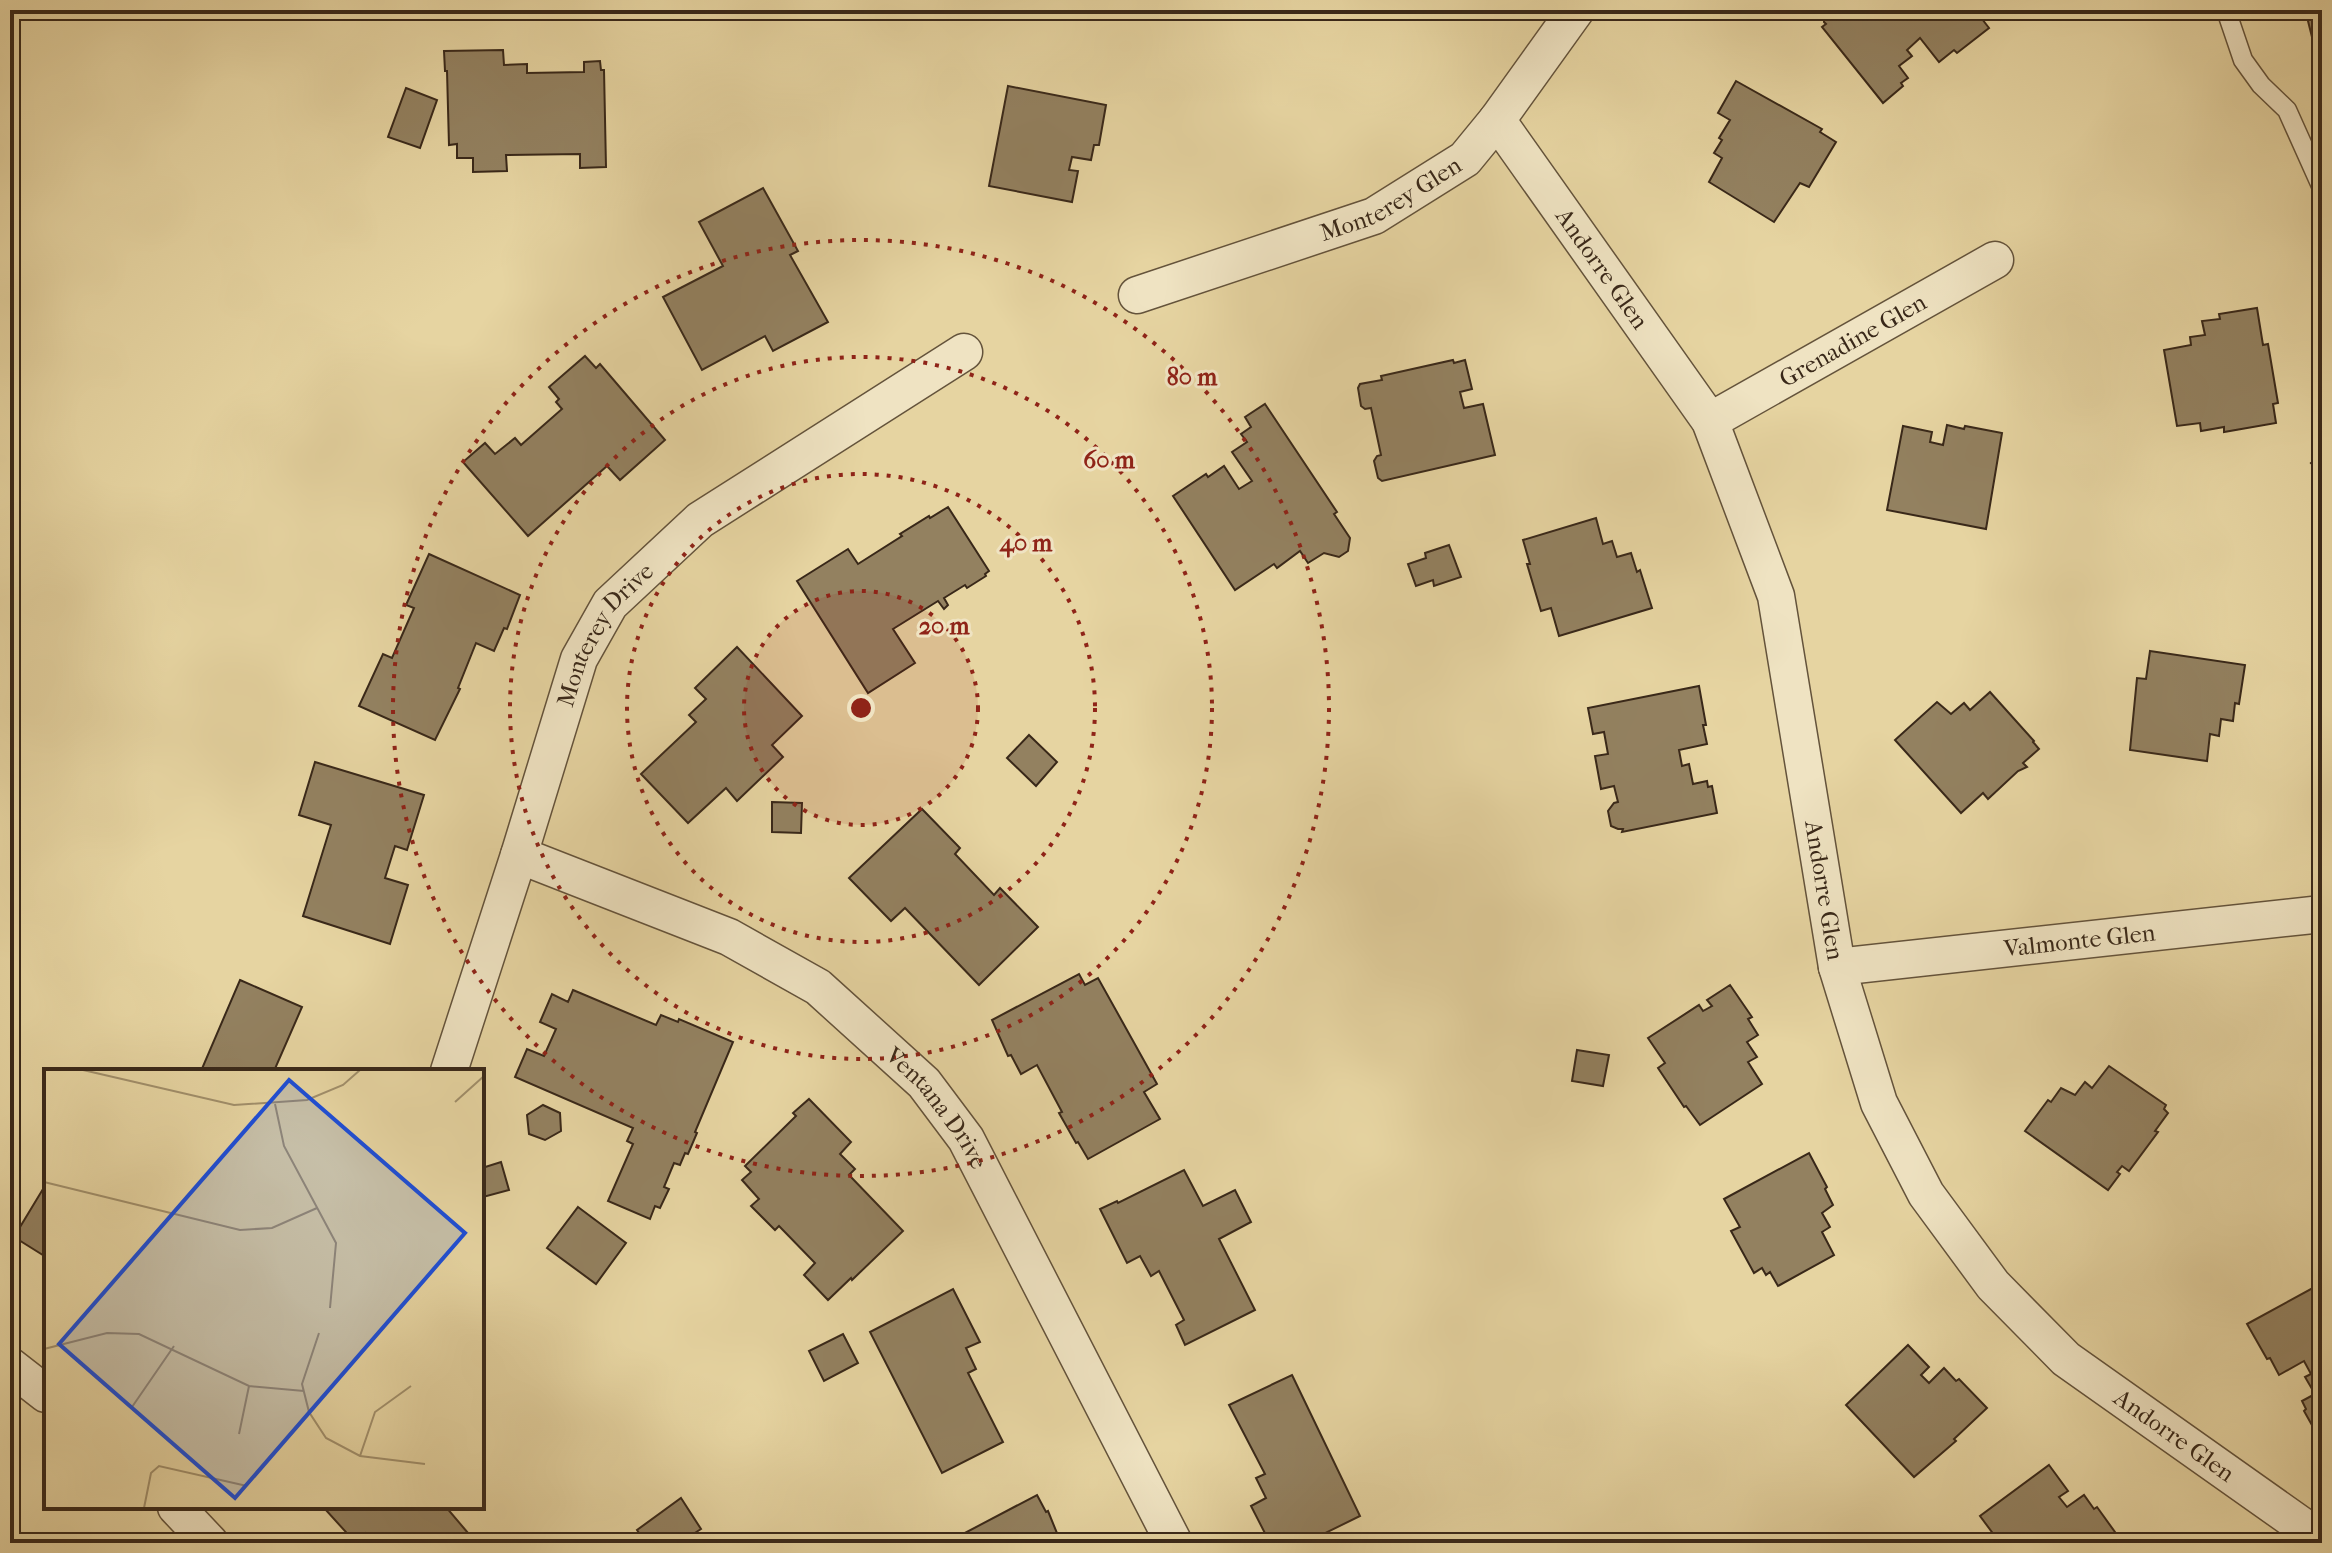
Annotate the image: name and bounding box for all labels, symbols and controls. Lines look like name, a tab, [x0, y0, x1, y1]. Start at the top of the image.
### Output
street label: Monterey Glen	[1316, 151, 1467, 247]
street label: Andorre Glen	[1549, 202, 1654, 334]
street label: Grenadine Glen	[1774, 288, 1931, 393]
text: 80 m	[1167, 363, 1218, 391]
text: 60 m	[1083, 446, 1136, 474]
text: 40 m	[999, 529, 1053, 558]
street label: Monterey Drive	[551, 557, 659, 710]
text: 20 m	[919, 612, 970, 640]
centre of rings	[847, 694, 875, 722]
street label: Andorre Glen	[1799, 817, 1850, 962]
street label: Valmonte Glen	[2001, 918, 2157, 963]
street label: Ventana Drive	[879, 1041, 993, 1174]
inset map	[44, 1069, 484, 1509]
street label: Andorre Glen	[2108, 1383, 2240, 1488]

